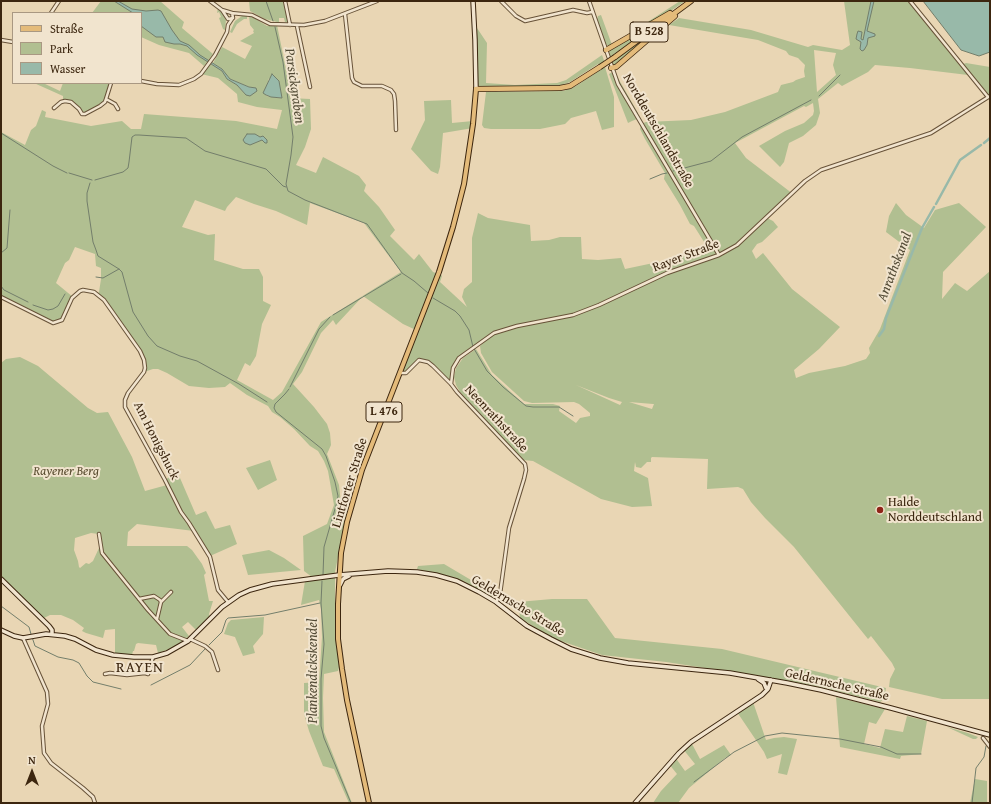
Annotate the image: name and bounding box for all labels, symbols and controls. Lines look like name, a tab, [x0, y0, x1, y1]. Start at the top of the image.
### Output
legend	[12, 12, 142, 84]
text: Straße	[50, 20, 83, 37]
road number: B 528	[630, 22, 668, 42]
text: Park	[50, 40, 73, 57]
water label: Parsickgraben	[280, 47, 308, 125]
text: Wasser	[50, 60, 86, 77]
street label: Norddeutschlandstraße	[619, 71, 697, 191]
water label: Anrathskanal	[874, 230, 916, 304]
street label: Rayer Straße	[650, 236, 722, 276]
street label: Neenrathstraße	[461, 382, 531, 456]
street label: Am Honigshuck	[130, 399, 182, 483]
road number: L 476	[366, 402, 402, 422]
street label: Lintforter Straße	[329, 436, 371, 530]
park label: Rayener Berg	[33, 464, 99, 480]
place label: Halde Norddeutschland	[888, 495, 982, 526]
marker: Halde Norddeutschland	[875, 505, 885, 515]
street label: Geldernsche Straße	[468, 572, 568, 640]
water label: Plankendickskendel	[305, 619, 321, 723]
district label: RAYEN	[116, 659, 164, 677]
street label: Geldernsche Straße	[784, 665, 890, 705]
north arrow	[12, 752, 52, 792]
text: N	[28, 752, 36, 768]

